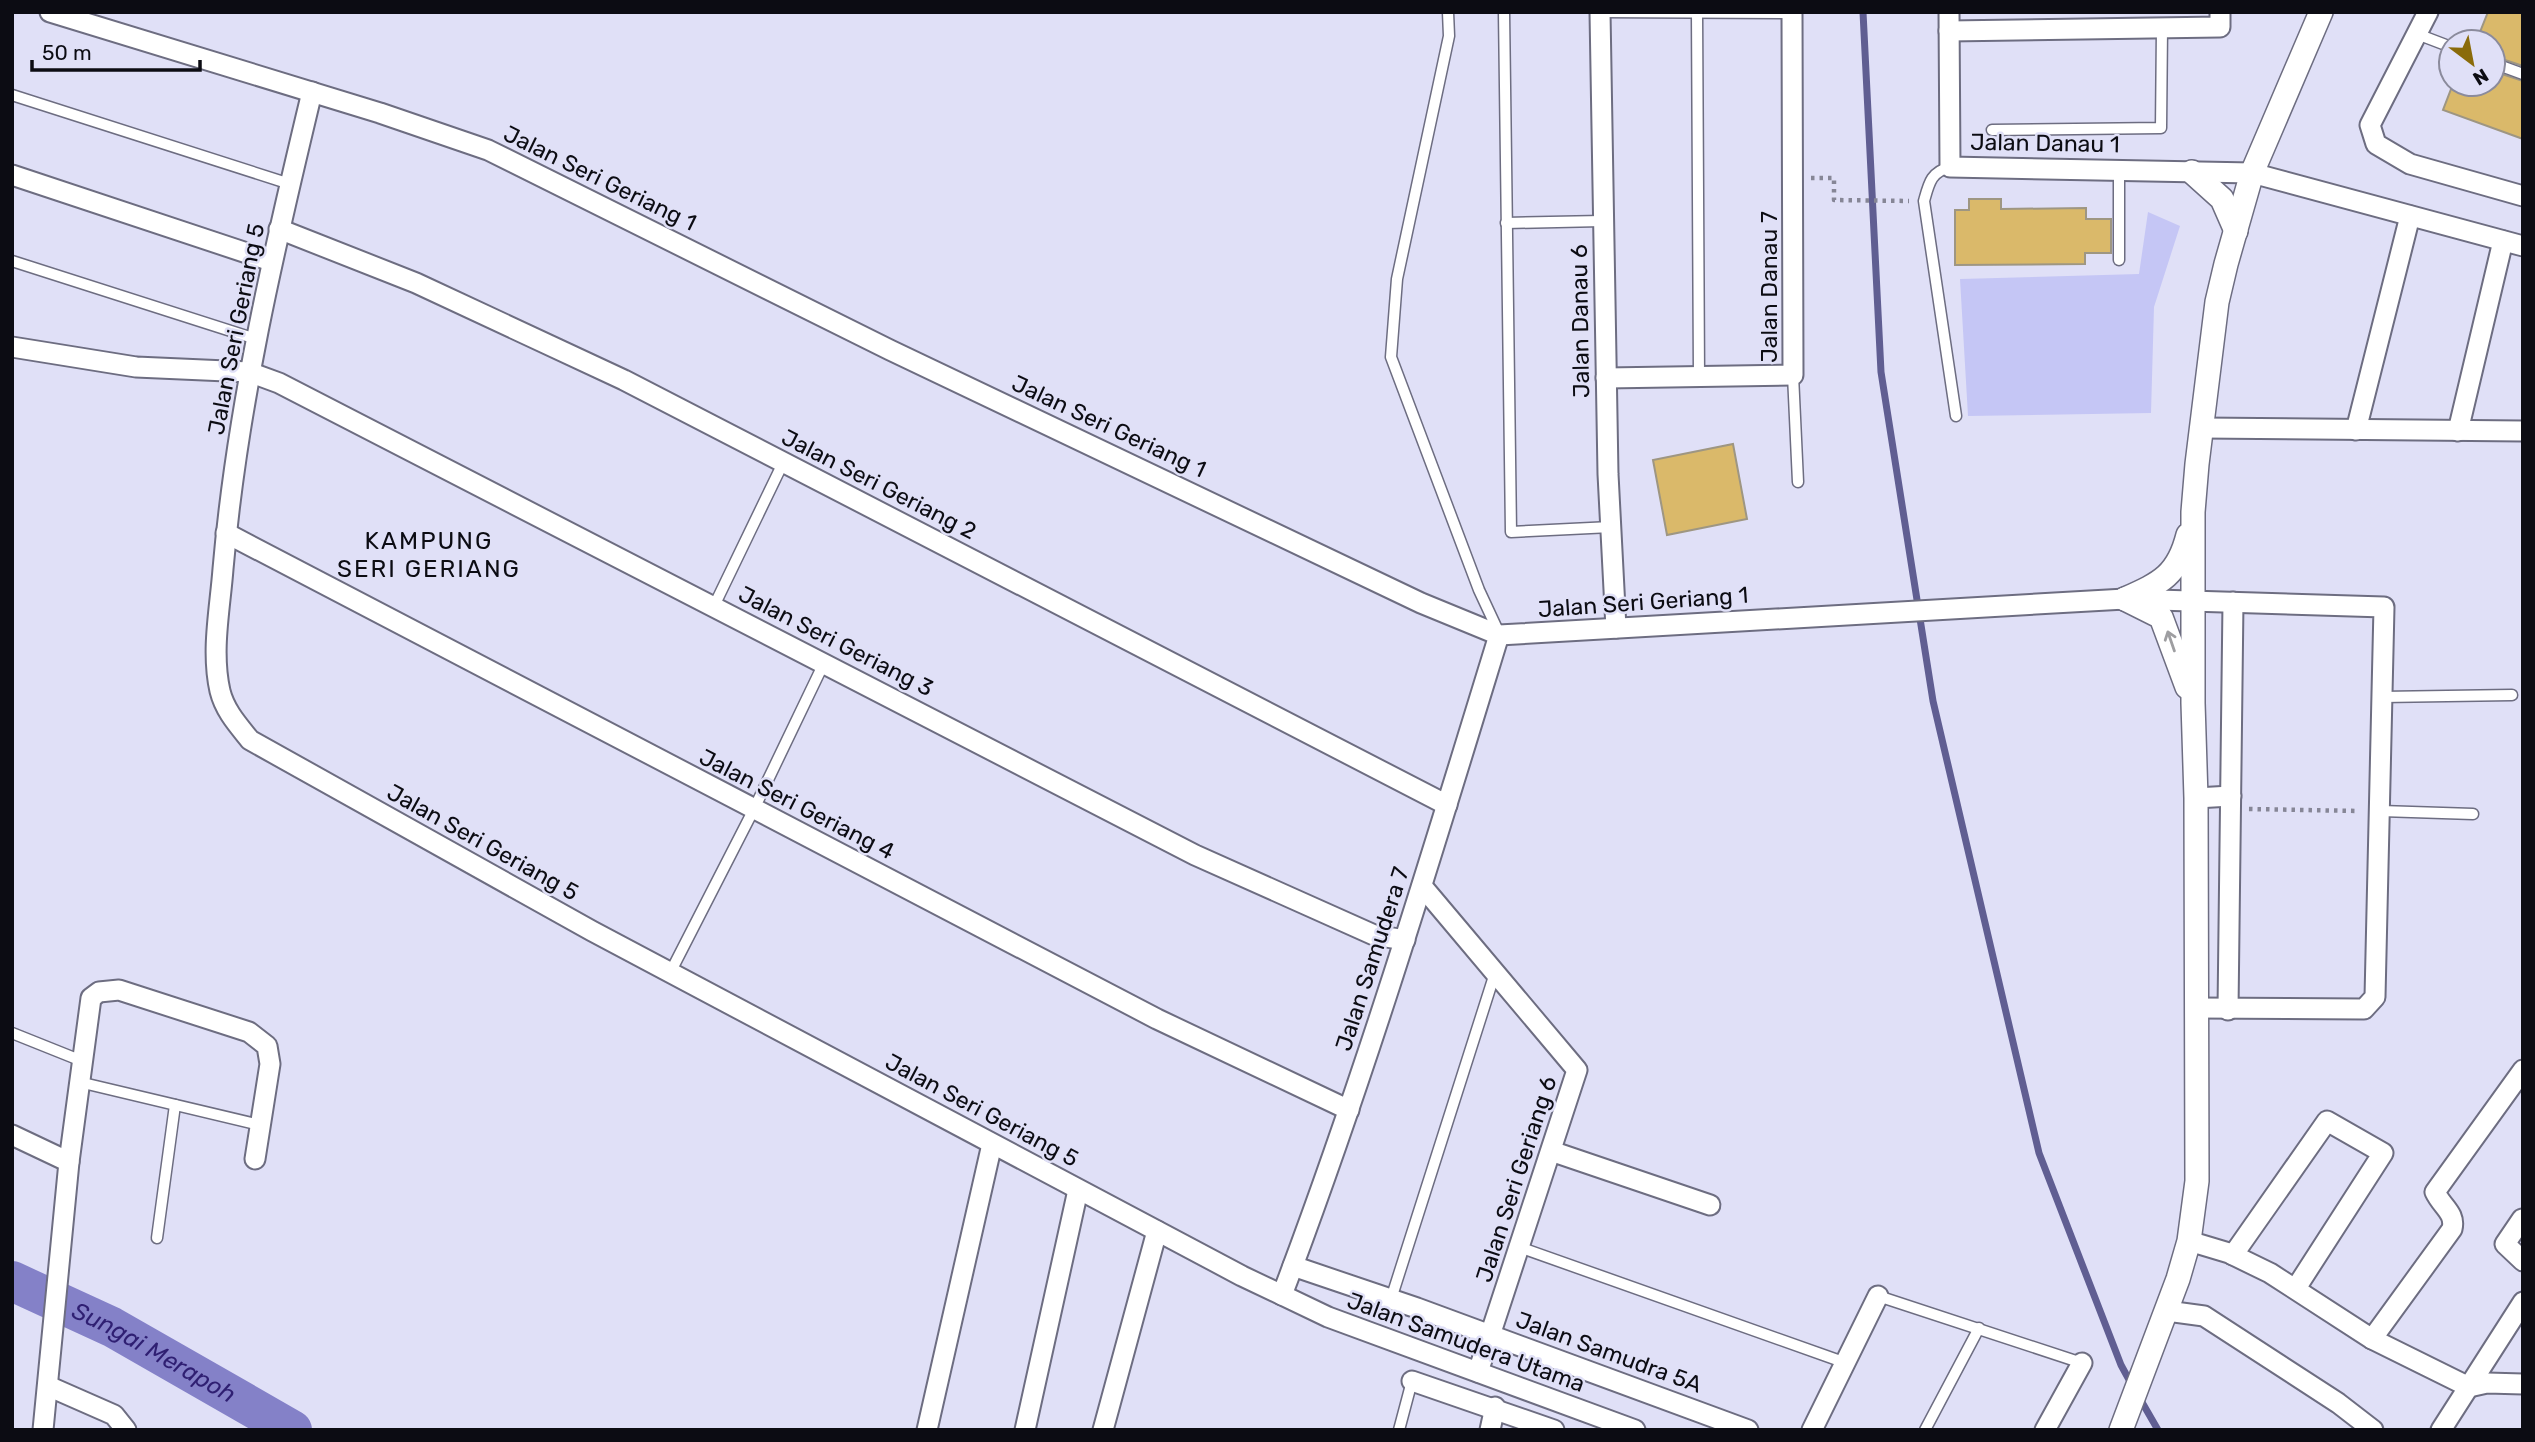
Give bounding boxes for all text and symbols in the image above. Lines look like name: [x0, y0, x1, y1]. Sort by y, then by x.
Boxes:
scale bar: [32, 28, 200, 72]
north arrow: [2437, 28, 2507, 98]
text: 50 m: [42, 40, 92, 65]
text: N: [2469, 64, 2493, 90]
street label: Jalan Seri Geriang 1: [499, 119, 701, 237]
street label: Jalan Danau 1: [1970, 128, 2120, 158]
street label: Jalan Danau 7: [1755, 211, 1783, 363]
street label: Jalan Seri Geriang 5: [202, 221, 270, 437]
street label: Jalan Danau 6: [1565, 244, 1595, 398]
street label: Jalan Seri Geriang 1: [1008, 369, 1210, 483]
street label: Jalan Seri Geriang 2: [777, 423, 981, 545]
district label: KAMPUNG SERI GERIANG: [337, 527, 521, 583]
street label: Jalan Seri Geriang 3: [734, 580, 938, 702]
street label: Jalan Seri Geriang 1: [1537, 581, 1749, 623]
one-way arrow: [2164, 630, 2176, 652]
street label: Jalan Seri Geriang 4: [695, 743, 899, 865]
street label: Jalan Seri Geriang 5: [382, 778, 584, 906]
street label: Jalan Samudera 7: [1329, 863, 1415, 1054]
street label: Jalan Seri Geriang 5: [881, 1047, 1083, 1173]
street label: Jalan Seri Geriang 6: [1469, 1072, 1563, 1286]
street label: Jalan Samudera Utama: [1343, 1286, 1589, 1398]
water label: Sungai Merapoh: [68, 1297, 241, 1409]
street label: Jalan Samudra 5A: [1512, 1305, 1706, 1399]

